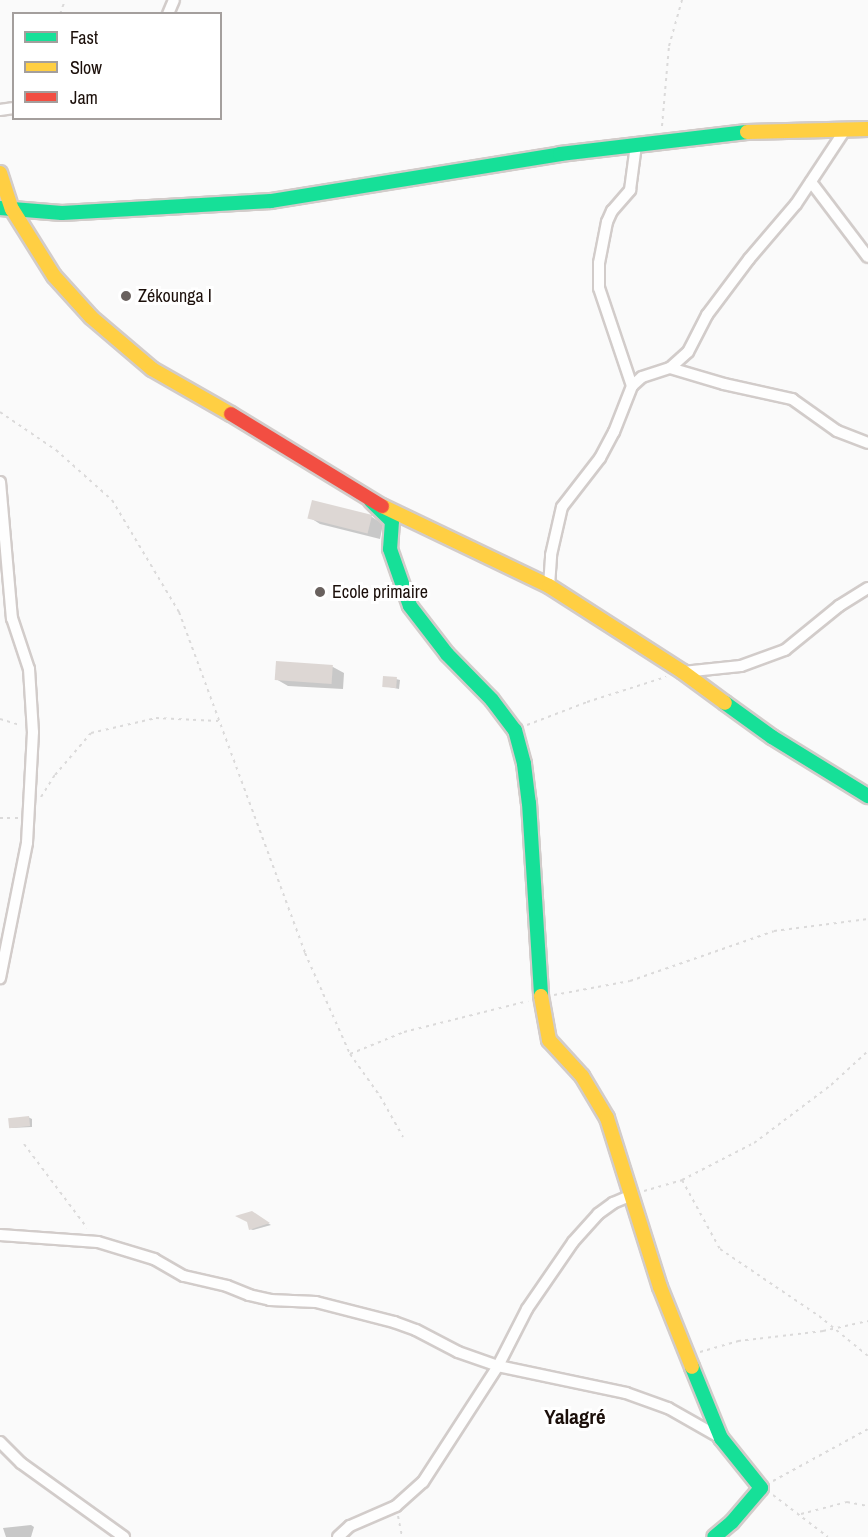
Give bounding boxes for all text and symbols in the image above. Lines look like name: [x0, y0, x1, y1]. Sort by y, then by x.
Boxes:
legend: [12, 12, 222, 120]
text: Fast: [70, 25, 98, 50]
text: Slow: [70, 55, 102, 80]
text: Jam: [70, 85, 98, 110]
place label: Zékounga I: [138, 285, 212, 307]
marker: Zékounga I: [119, 289, 133, 303]
place label: Ecole primaire: [332, 581, 428, 603]
marker: Ecole primaire: [313, 585, 327, 599]
district label: Yalagré: [544, 1404, 606, 1430]

